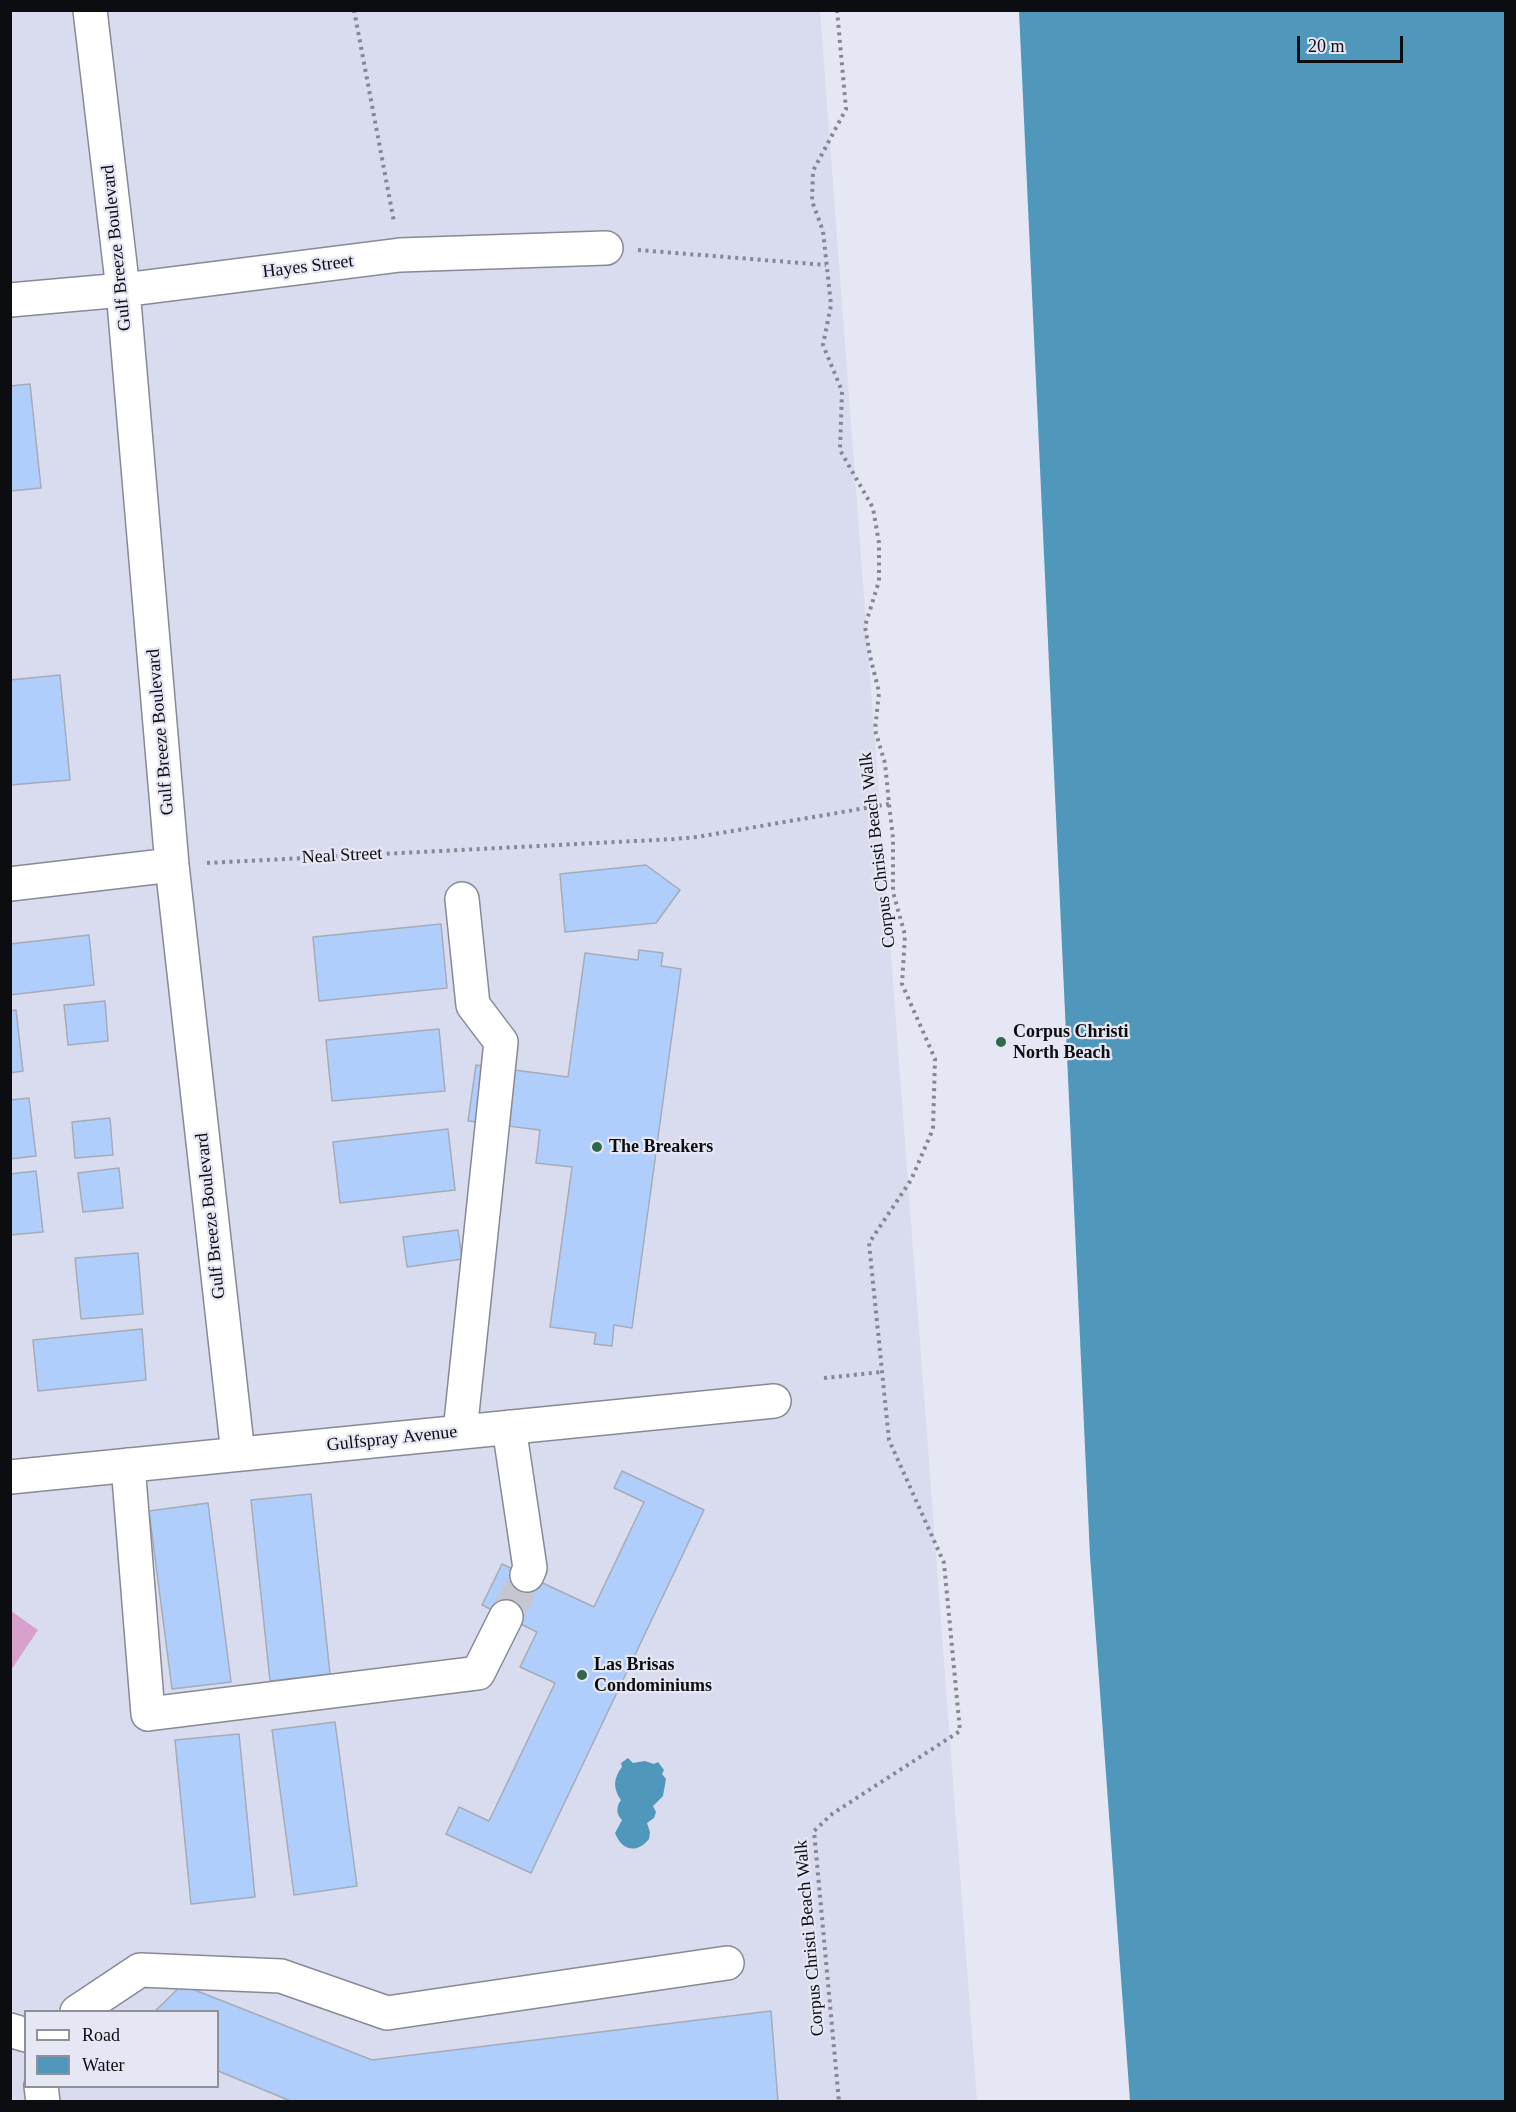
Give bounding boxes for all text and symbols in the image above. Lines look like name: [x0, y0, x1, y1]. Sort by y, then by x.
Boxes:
scale bar: [1300, 24, 1406, 62]
text: 20 m: [1308, 36, 1345, 56]
street label: Gulf Breeze Boulevard: [98, 164, 136, 332]
street label: Hayes Street: [261, 251, 355, 283]
street label: Gulf Breeze Boulevard: [143, 648, 179, 816]
street label: Corpus Christi Beach Walk: [855, 751, 901, 949]
street label: Neal Street: [301, 843, 383, 869]
place label: Corpus Christi North Beach: [1013, 1021, 1129, 1064]
marker: Corpus Christi North Beach: [994, 1035, 1008, 1049]
street label: Gulf Breeze Boulevard: [192, 1132, 230, 1300]
place label: The Breakers: [609, 1136, 713, 1158]
marker: The Breakers: [590, 1140, 604, 1154]
street label: Gulfspray Avenue: [326, 1421, 458, 1457]
place label: Las Brisas Condominiums: [594, 1654, 712, 1696]
marker: Las Brisas Condominiums: [575, 1668, 589, 1682]
street label: Corpus Christi Beach Walk: [791, 1839, 829, 2037]
legend: [24, 2010, 219, 2088]
text: Road: [82, 2025, 120, 2045]
text: Water: [82, 2055, 125, 2075]

